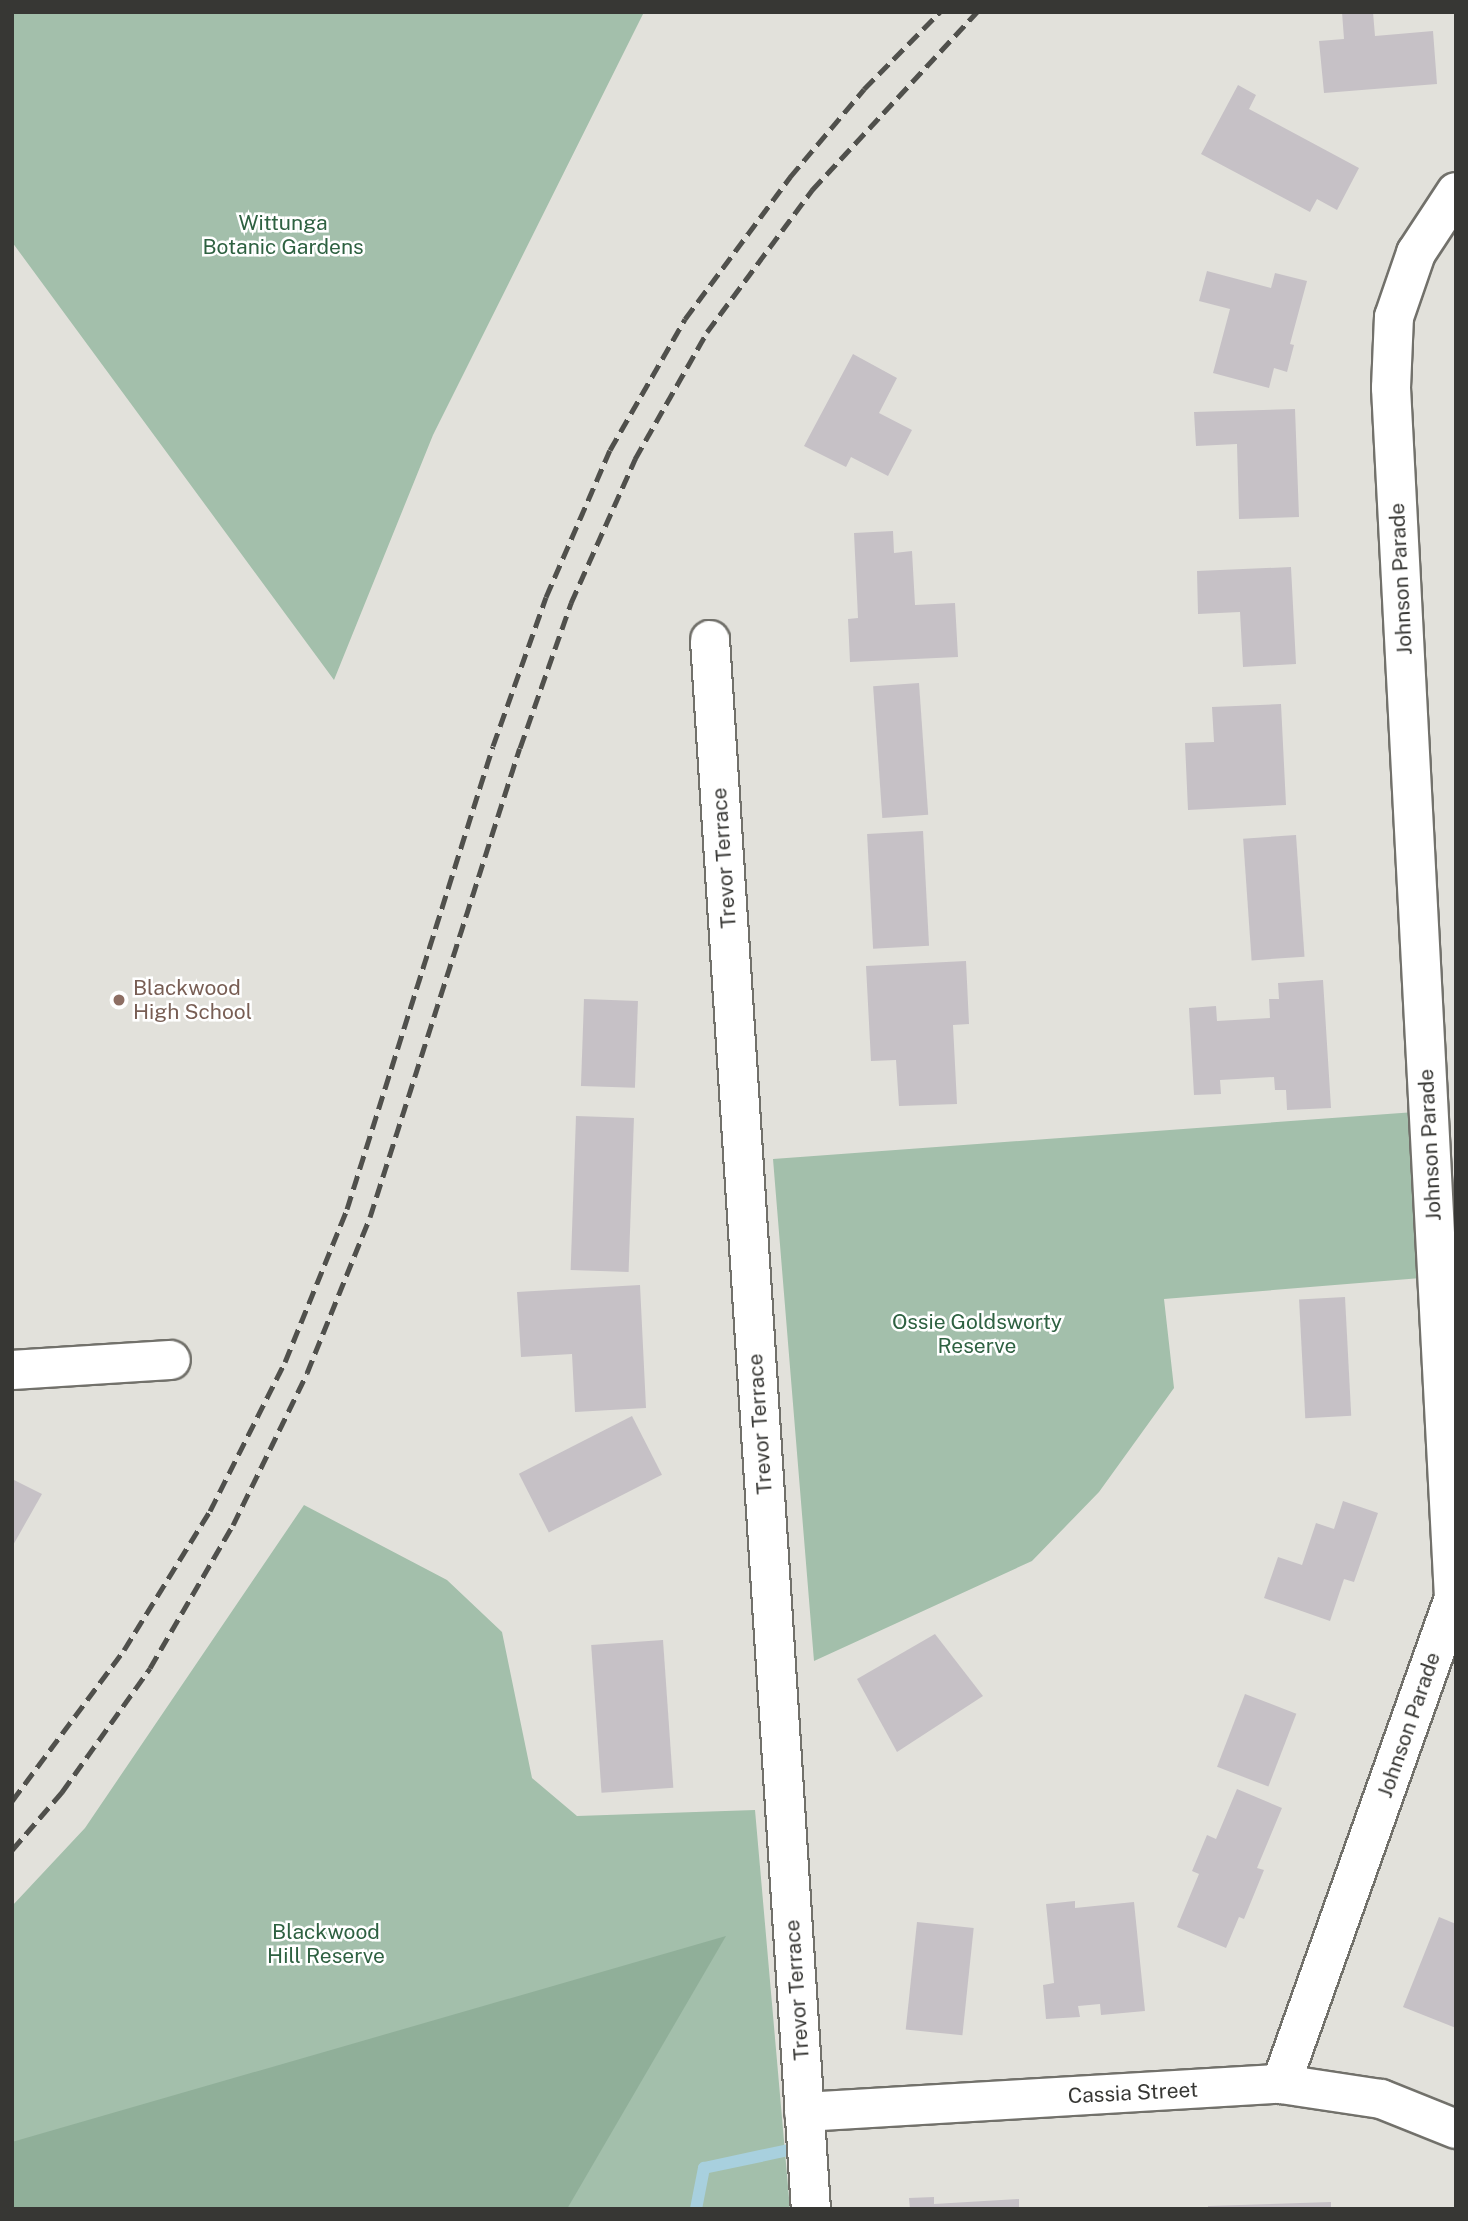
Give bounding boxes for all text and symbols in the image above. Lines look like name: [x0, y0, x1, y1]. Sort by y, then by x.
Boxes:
park label: Wittunga Botanic Gardens: [202, 210, 364, 260]
street label: Johnson Parade: [1384, 502, 1418, 656]
street label: Trevor Terrace: [707, 787, 741, 929]
place label: Blackwood High School: [133, 975, 252, 1025]
marker: Blackwood High School: [111, 992, 127, 1008]
street label: Johnson Parade: [1413, 1068, 1447, 1222]
park label: Ossie Goldsworty Reserve: [892, 1309, 1062, 1359]
street label: Trevor Terrace: [743, 1353, 777, 1495]
street label: Johnson Parade: [1372, 1649, 1446, 1801]
park label: Blackwood Hill Reserve: [267, 1919, 385, 1969]
street label: Trevor Terrace: [780, 1919, 814, 2061]
street label: Cassia Street: [1067, 2077, 1199, 2109]

